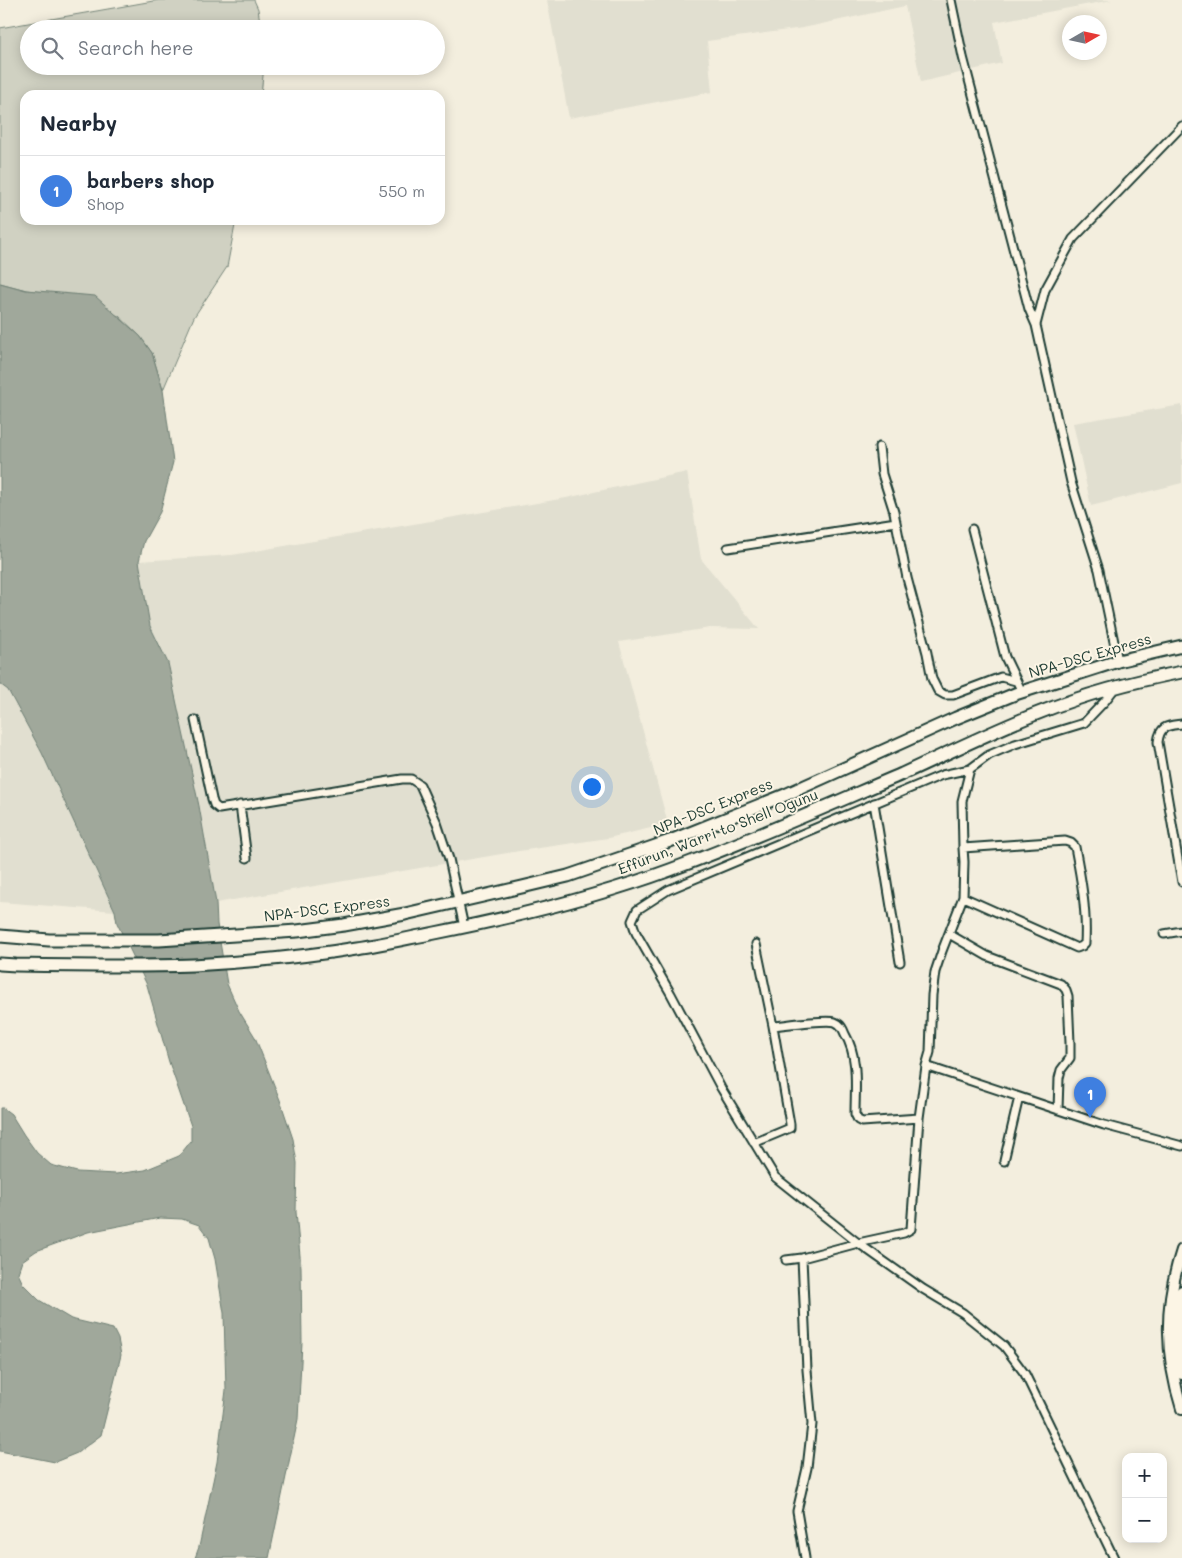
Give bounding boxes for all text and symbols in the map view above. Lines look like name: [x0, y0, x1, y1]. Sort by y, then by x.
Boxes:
north arrow: [1062, 15, 1107, 60]
search box: [20, 20, 445, 75]
icon: search: [38, 34, 66, 62]
text: Search here: [78, 35, 194, 60]
text: Nearby: [40, 109, 117, 136]
text: barbers shop: [87, 168, 215, 193]
text: 1: [52, 180, 60, 201]
text: 550 m: [379, 180, 425, 201]
text: Shop: [87, 193, 124, 214]
street label: NPA-DSC Express: [1026, 628, 1153, 682]
street label: NPA-DSC Express: [650, 773, 775, 839]
your location: [579, 774, 605, 800]
street label: Effurun, Warri to Shell Ogunu: [615, 784, 821, 879]
street label: NPA-DSC Express: [263, 890, 391, 926]
pin: 1: [1074, 1077, 1106, 1118]
map controls: [1122, 1453, 1167, 1543]
button: +: [1122, 1453, 1167, 1498]
button: −: [1122, 1498, 1167, 1543]

